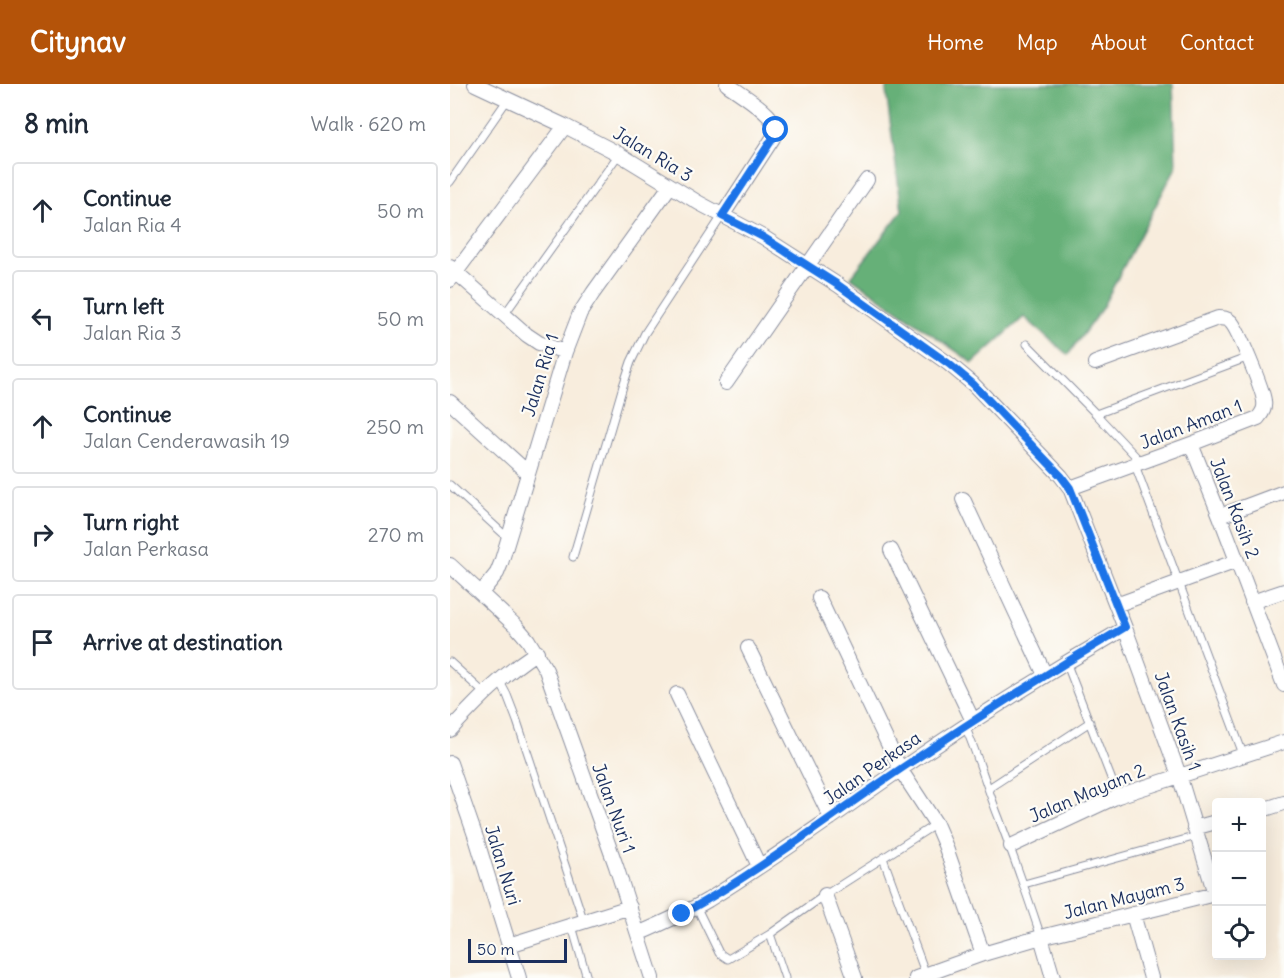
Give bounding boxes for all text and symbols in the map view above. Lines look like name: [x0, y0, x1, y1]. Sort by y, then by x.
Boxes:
text: Citynav: [30, 24, 126, 60]
text: Home: [927, 29, 984, 56]
text: Map: [1017, 29, 1058, 56]
text: About: [1091, 29, 1147, 56]
text: Contact: [1180, 29, 1254, 56]
text: 8 min: [24, 107, 89, 140]
text: Walk · 620 m: [310, 111, 426, 136]
route start: [762, 116, 788, 142]
street label: Jalan Ria 3: [609, 121, 697, 187]
text: Continue: [83, 184, 172, 212]
icon: ahead: [26, 194, 59, 227]
text: 50 m: [377, 198, 424, 223]
text: Jalan Ria 4: [83, 212, 182, 237]
text: Turn left: [83, 292, 164, 320]
icon: left: [26, 302, 59, 335]
text: 50 m: [377, 306, 424, 331]
text: Jalan Ria 3: [83, 320, 182, 345]
street label: Jalan Ria 1: [516, 331, 564, 419]
street label: Jalan Aman 1: [1137, 394, 1245, 454]
text: Continue: [83, 400, 172, 428]
icon: ahead: [26, 410, 59, 443]
text: 250 m: [366, 414, 424, 439]
text: Jalan Cenderawasih 19: [83, 428, 290, 453]
street label: Jalan Kasih 2: [1205, 454, 1265, 562]
text: Turn right: [83, 508, 179, 536]
icon: right: [26, 518, 59, 551]
text: 270 m: [368, 522, 424, 547]
text: Jalan Perkasa: [83, 536, 209, 561]
icon: arrive: [26, 626, 59, 659]
text: Arrive at destination: [83, 628, 283, 656]
street label: Jalan Kasih 1: [1149, 668, 1207, 774]
street label: Jalan Perkasa: [819, 726, 925, 810]
street label: Jalan Mayam 2: [1026, 758, 1148, 828]
street label: Jalan Nuri 1: [587, 760, 641, 856]
map controls: [1212, 798, 1266, 960]
button: +: [1212, 798, 1266, 852]
street label: Jalan Nuri: [480, 822, 526, 908]
button: −: [1212, 852, 1266, 906]
street label: Jalan Mayam 3: [1061, 872, 1187, 924]
route end: [668, 900, 694, 926]
button: locate: [1212, 906, 1266, 960]
scale bar: [468, 936, 567, 964]
text: 50 m: [477, 939, 515, 959]

